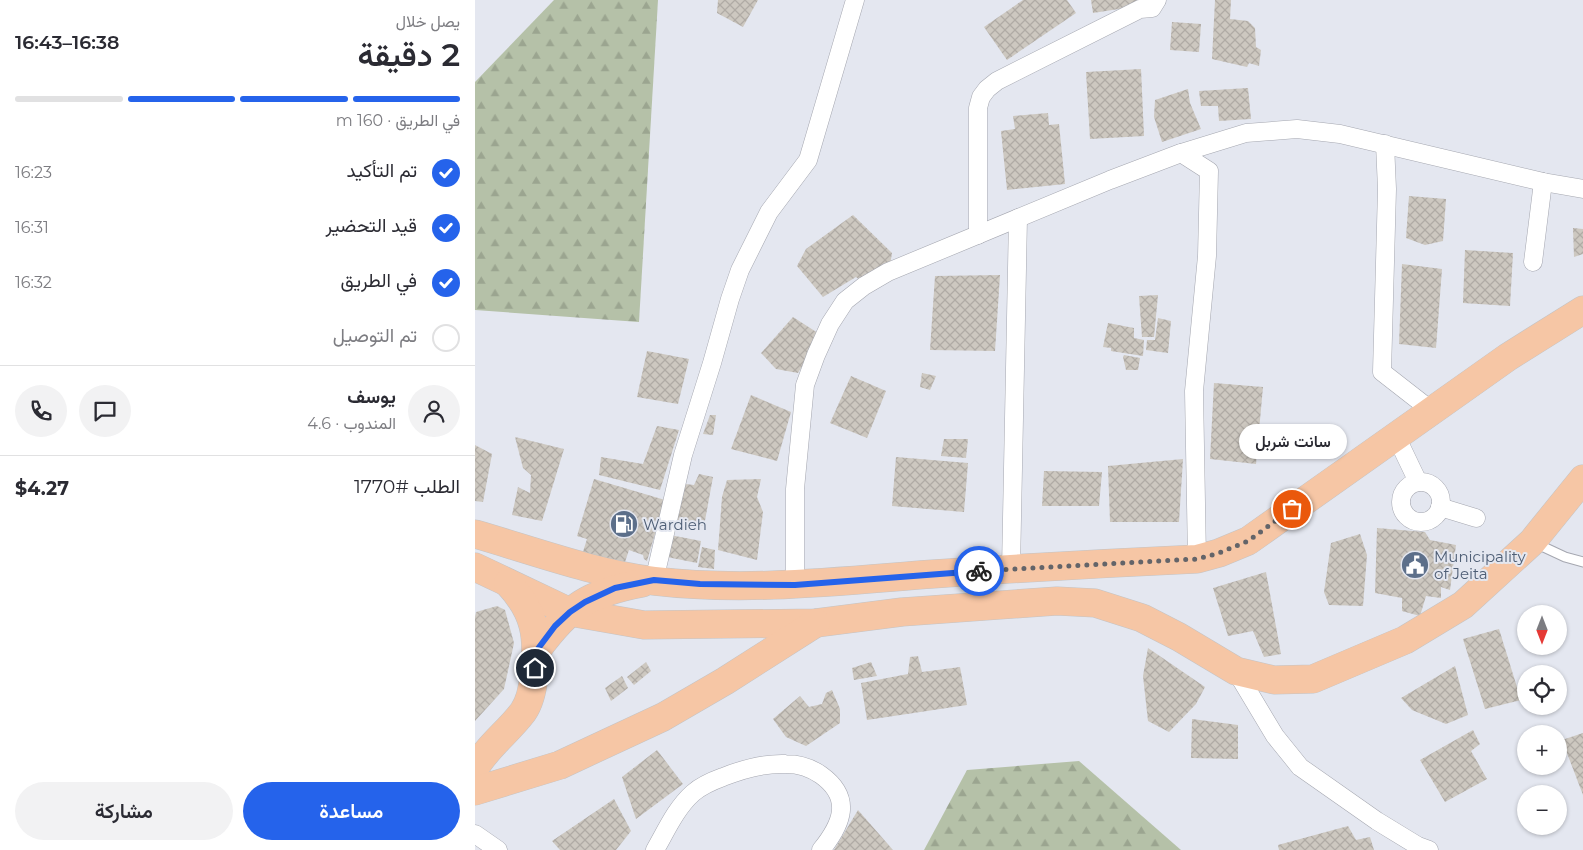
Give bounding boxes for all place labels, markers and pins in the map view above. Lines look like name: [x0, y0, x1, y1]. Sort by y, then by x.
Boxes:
callout: سانت شربل: [1238, 424, 1346, 459]
pin: [1271, 488, 1313, 530]
fuel station icon: Wardieh: [609, 509, 639, 539]
place label: Wardieh: [643, 515, 707, 534]
place label: Municipality of Jeita: [1434, 547, 1526, 583]
public building icon: Municipality of Jeita: [1400, 550, 1430, 580]
pin: [514, 647, 556, 689]

